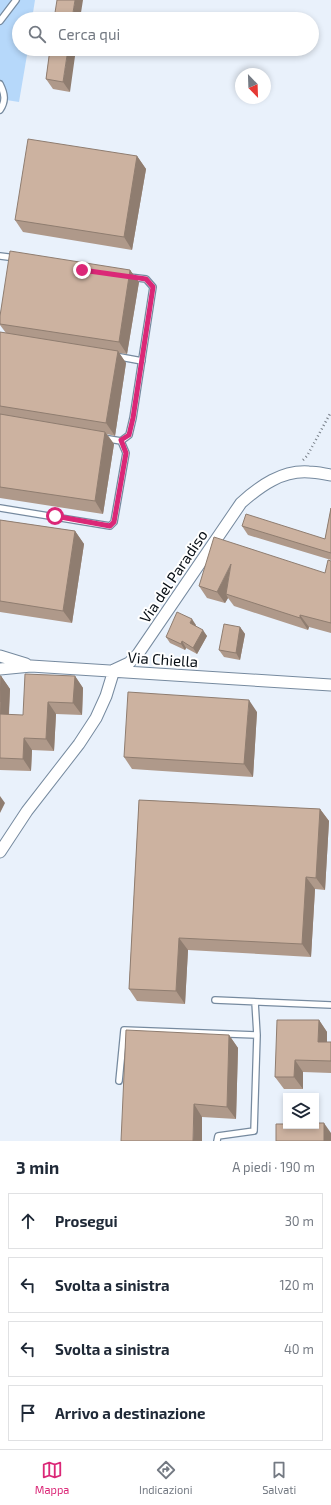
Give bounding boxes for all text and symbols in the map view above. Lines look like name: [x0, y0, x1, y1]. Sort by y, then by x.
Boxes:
search box: [12, 12, 319, 56]
icon: search: [26, 23, 48, 45]
text: Cerca qui: [58, 25, 120, 43]
north arrow: [235, 68, 271, 104]
route end: [73, 261, 91, 279]
route start: [46, 507, 64, 525]
street label: Via del Paradiso: [135, 526, 211, 626]
street label: Via Chiella: [127, 648, 199, 670]
map controls: [283, 1093, 319, 1129]
button: layers: [283, 1093, 319, 1129]
text: 3 min: [16, 1157, 59, 1177]
text: A piedi · 190 m: [232, 1159, 315, 1175]
icon: ahead: [17, 1210, 39, 1232]
text: Prosegui: [55, 1212, 118, 1230]
text: 30 m: [285, 1213, 314, 1229]
icon: left: [17, 1274, 39, 1296]
text: Svolta a sinistra: [55, 1276, 170, 1294]
text: 120 m: [279, 1277, 314, 1293]
icon: left: [17, 1338, 39, 1360]
text: Svolta a sinistra: [55, 1340, 170, 1358]
text: 40 m: [284, 1341, 314, 1357]
icon: arrive: [17, 1402, 39, 1424]
text: Arrivo a destinazione: [55, 1404, 206, 1422]
tab: Mappa: [35, 1459, 69, 1496]
tab: Indicazioni: [139, 1459, 192, 1496]
tab: Salvati: [262, 1459, 296, 1496]

